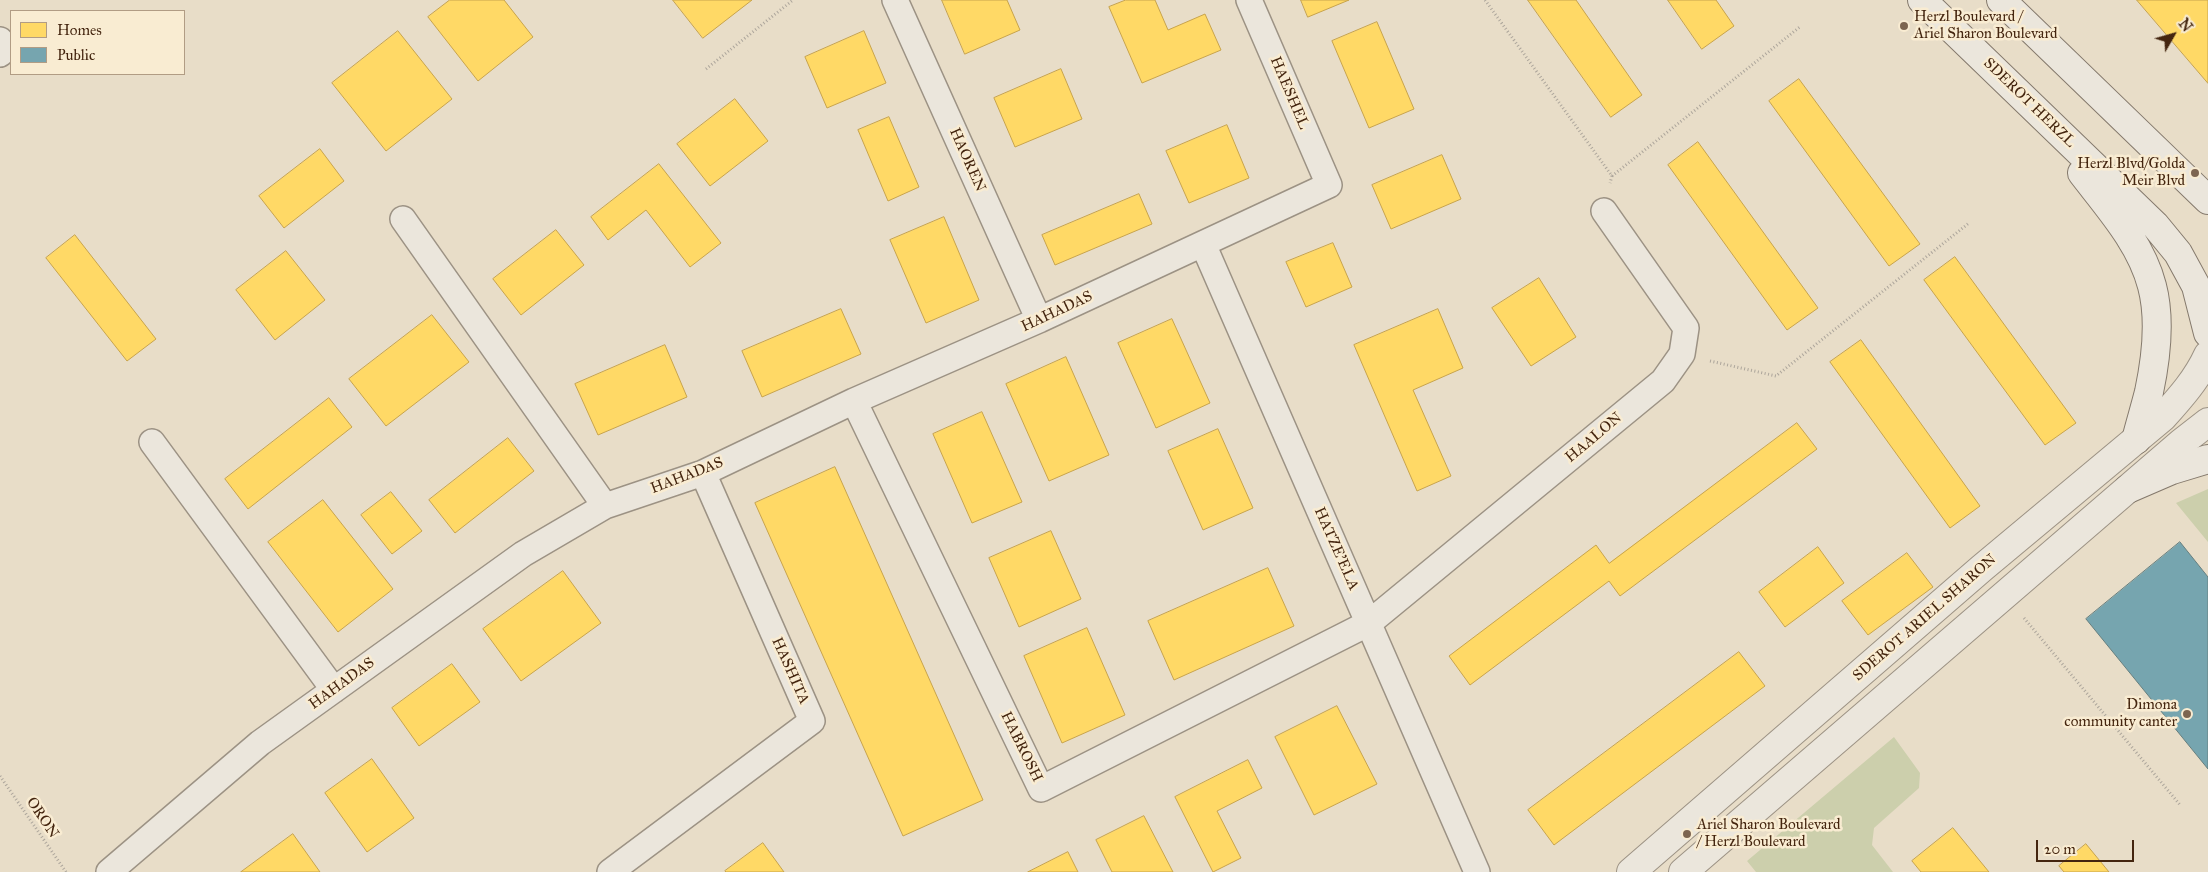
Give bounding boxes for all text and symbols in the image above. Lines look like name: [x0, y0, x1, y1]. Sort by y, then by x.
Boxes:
place label: Herzl Boulevard / Ariel Sharon Boulevard: [1914, 8, 2058, 43]
legend: [10, 10, 185, 75]
north arrow: [2148, 10, 2198, 60]
text: N: [2175, 16, 2196, 35]
marker: Herzl Boulevard / Ariel Sharon Boulevard: [1898, 20, 1910, 32]
text: Homes: [57, 21, 102, 39]
text: Public: [57, 46, 95, 64]
street label: HAESHEL: [1266, 54, 1312, 132]
street label: SDEROT HERZL: [1979, 55, 2079, 151]
street label: HAOREN: [945, 125, 989, 195]
place label: Herzl Blvd/Golda Meir Blvd: [2077, 155, 2185, 190]
marker: Herzl Blvd/Golda Meir Blvd: [2189, 167, 2201, 179]
street label: HAHADAS: [1019, 288, 1095, 336]
street label: HAALON: [1562, 409, 1626, 467]
street label: HAHADAS: [648, 454, 726, 498]
street label: HATZE'ELA: [1310, 505, 1362, 593]
street label: SDEROT ARIEL SHARON: [1850, 551, 2000, 685]
street label: HASHITA: [767, 635, 813, 707]
street label: HAHADAS: [306, 654, 378, 714]
place label: Dimona community canter: [2064, 696, 2177, 731]
marker: Dimona community canter: [2181, 708, 2193, 720]
street label: HABROSH: [996, 709, 1046, 785]
street label: ORON: [22, 794, 62, 842]
place label: Ariel Sharon Boulevard / Herzl Boulevard: [1697, 816, 1841, 851]
marker: Ariel Sharon Boulevard / Herzl Boulevard: [1681, 828, 1693, 840]
scale bar: [2038, 830, 2136, 862]
text: 20 m: [2044, 840, 2076, 858]

